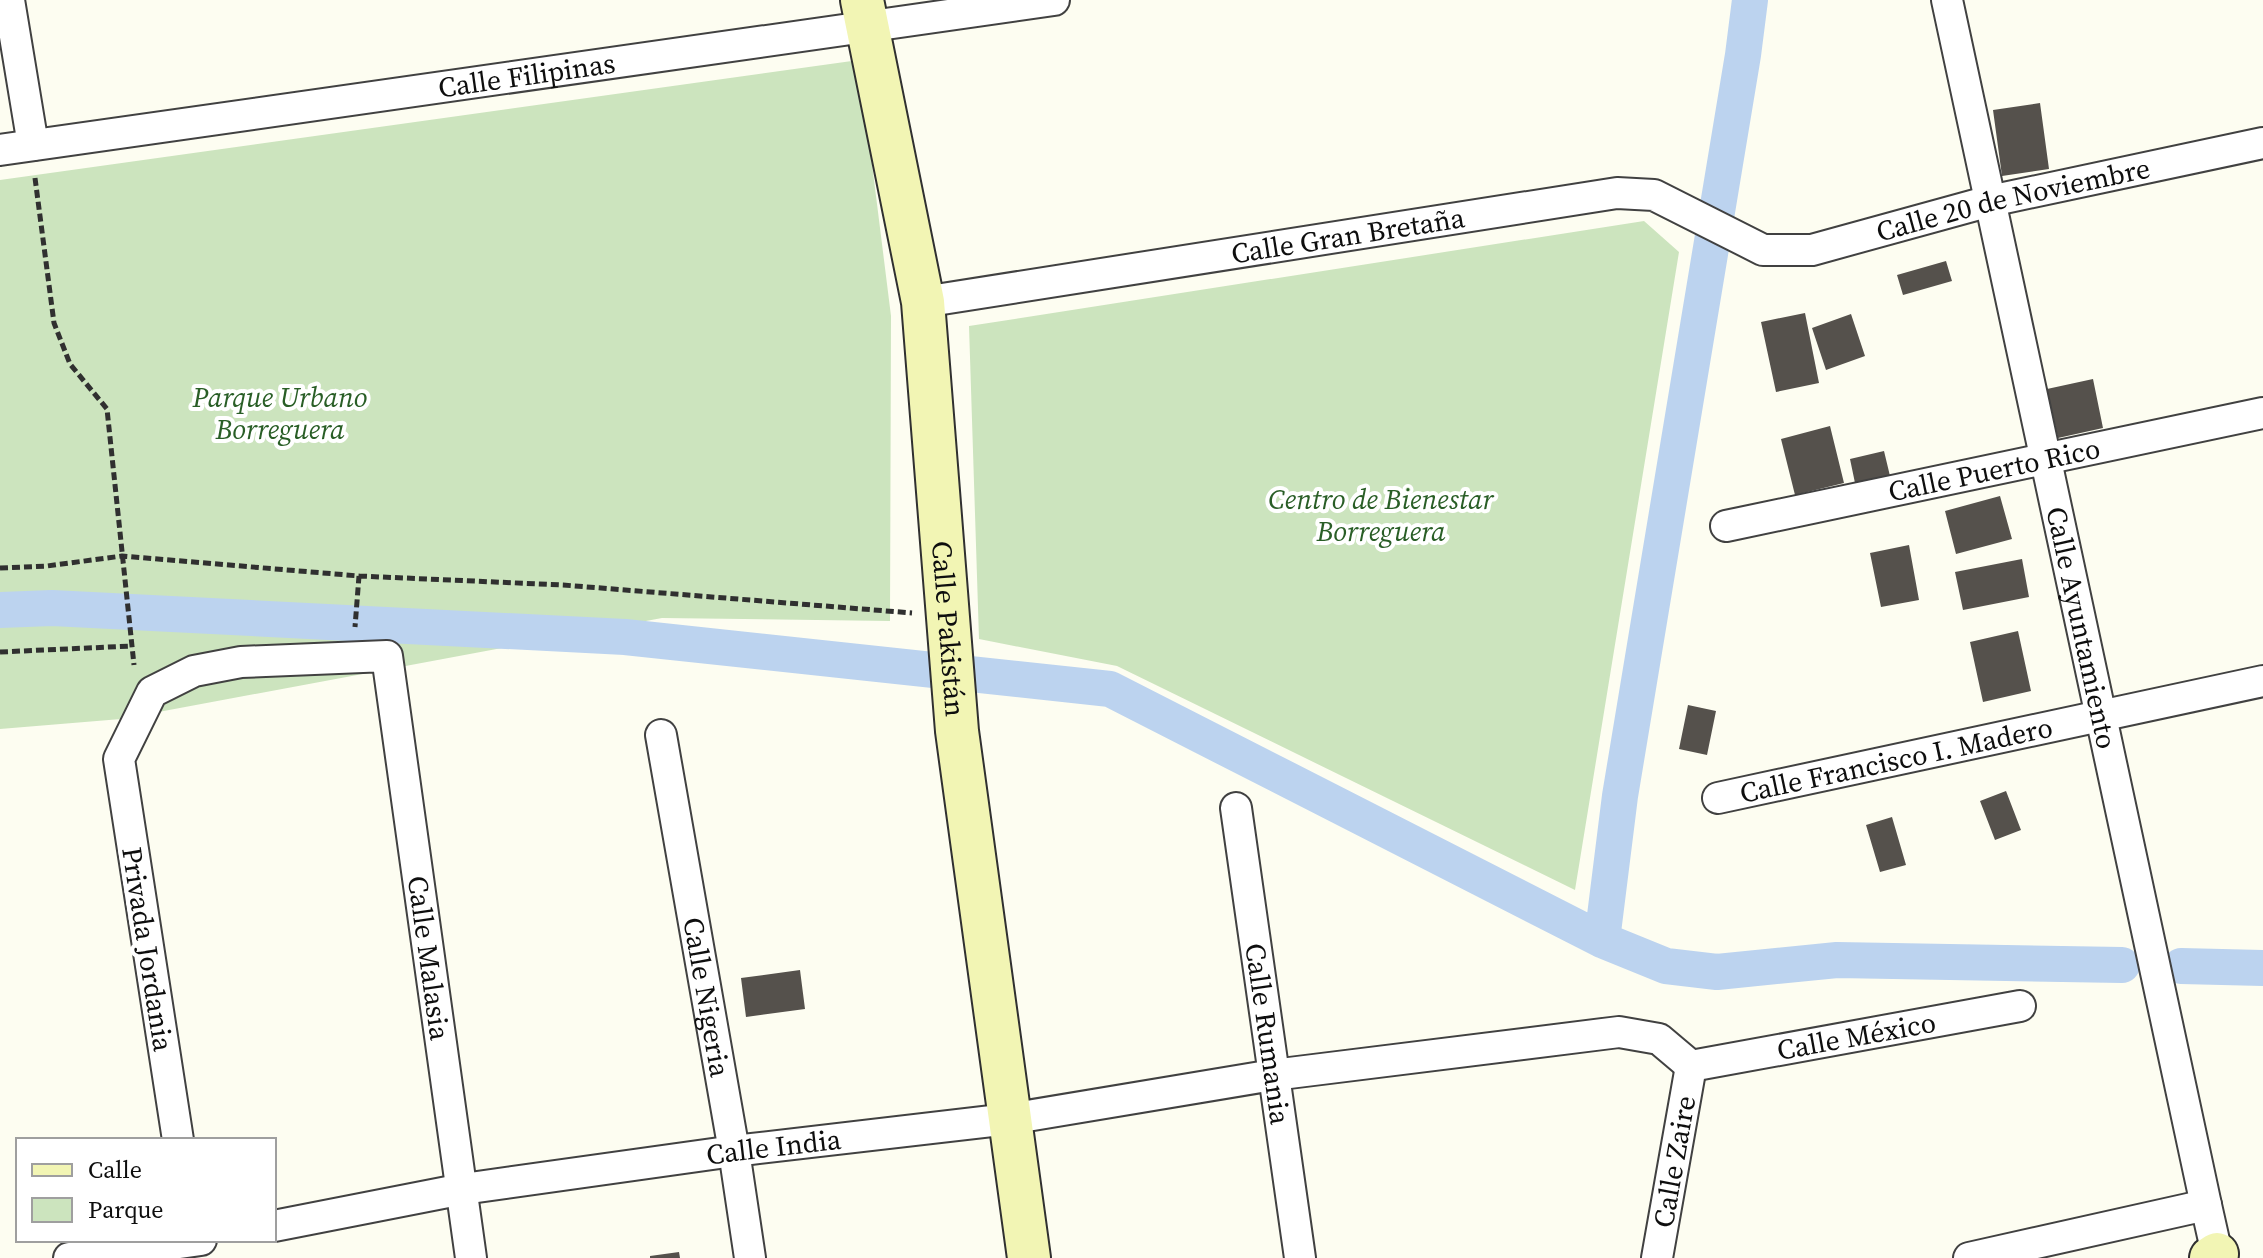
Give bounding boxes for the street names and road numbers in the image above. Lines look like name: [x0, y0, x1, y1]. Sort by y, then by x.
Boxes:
street label: Calle Filipinas: [436, 44, 618, 106]
street label: Calle 20 de Noviembre: [1872, 149, 2153, 250]
street label: Calle Gran Bretaña: [1228, 198, 1468, 272]
street label: Calle Puerto Rico: [1885, 429, 2103, 510]
street label: Calle Ayuntamiento: [2037, 503, 2126, 752]
street label: Calle Pakistán: [923, 540, 975, 718]
street label: Calle Francisco I. Madero: [1736, 708, 2056, 812]
street label: Privada Jordania: [113, 844, 183, 1055]
street label: Calle Malasia: [399, 873, 459, 1043]
street label: Calle Nigeria: [674, 914, 740, 1081]
street label: Calle Rumania: [1236, 941, 1300, 1128]
street label: Calle México: [1774, 1003, 1939, 1069]
street label: Calle Zaire: [1644, 1093, 1704, 1230]
street label: Calle India: [704, 1120, 844, 1174]

